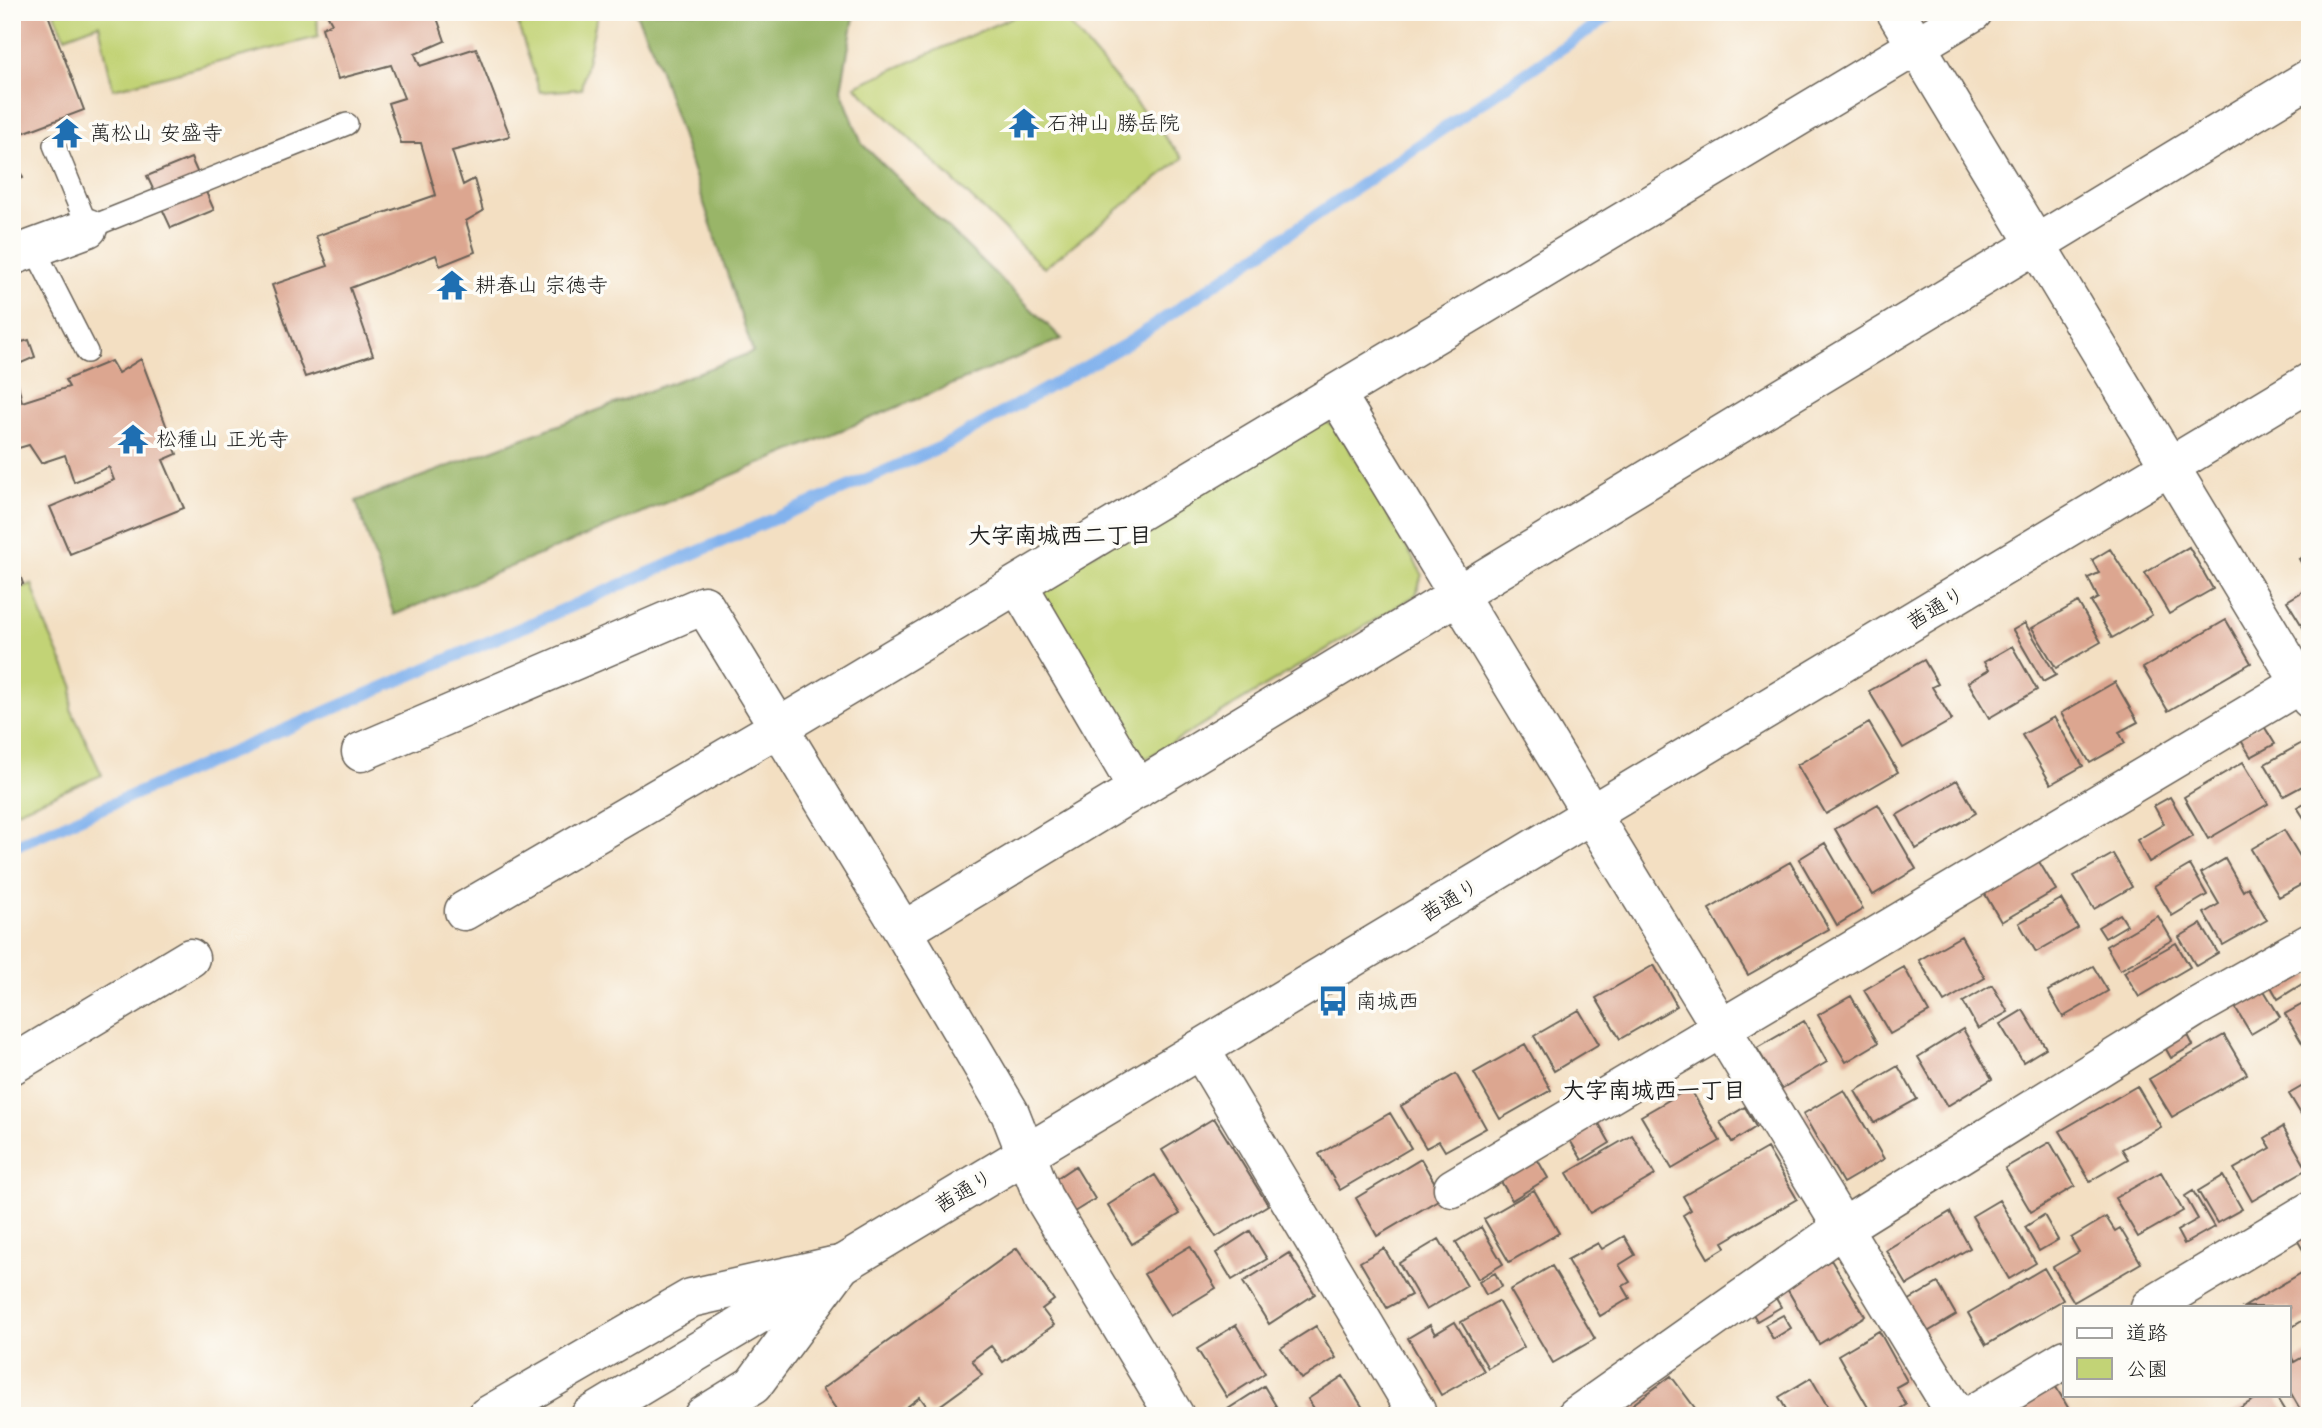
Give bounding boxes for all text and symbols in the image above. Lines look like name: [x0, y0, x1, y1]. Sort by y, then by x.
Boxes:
temple icon: 石神山 勝岳院: [1007, 106, 1041, 140]
place label: 石神山 勝岳院: [1047, 108, 1180, 135]
temple icon: 萬松山 安盛寺: [50, 116, 84, 150]
place label: 萬松山 安盛寺: [90, 118, 223, 145]
temple icon: 耕春山 宗徳寺: [435, 268, 469, 302]
place label: 耕春山 宗徳寺: [475, 270, 608, 297]
temple icon: 松種山 正光寺: [116, 422, 150, 456]
place label: 松種山 正光寺: [156, 424, 289, 451]
district label: 大字南城西二丁目: [968, 519, 1152, 549]
street label: 茜通り: [1901, 579, 1969, 635]
street label: 茜通り: [1415, 871, 1483, 927]
bus stop icon: 南城西: [1316, 984, 1350, 1018]
place label: 南城西: [1356, 986, 1419, 1013]
district label: 大字南城西一丁目: [1562, 1074, 1746, 1104]
street label: 茜通り: [929, 1162, 997, 1218]
legend: [2063, 1306, 2290, 1396]
text: 道路: [2126, 1318, 2168, 1345]
text: 公園: [2126, 1354, 2168, 1381]

